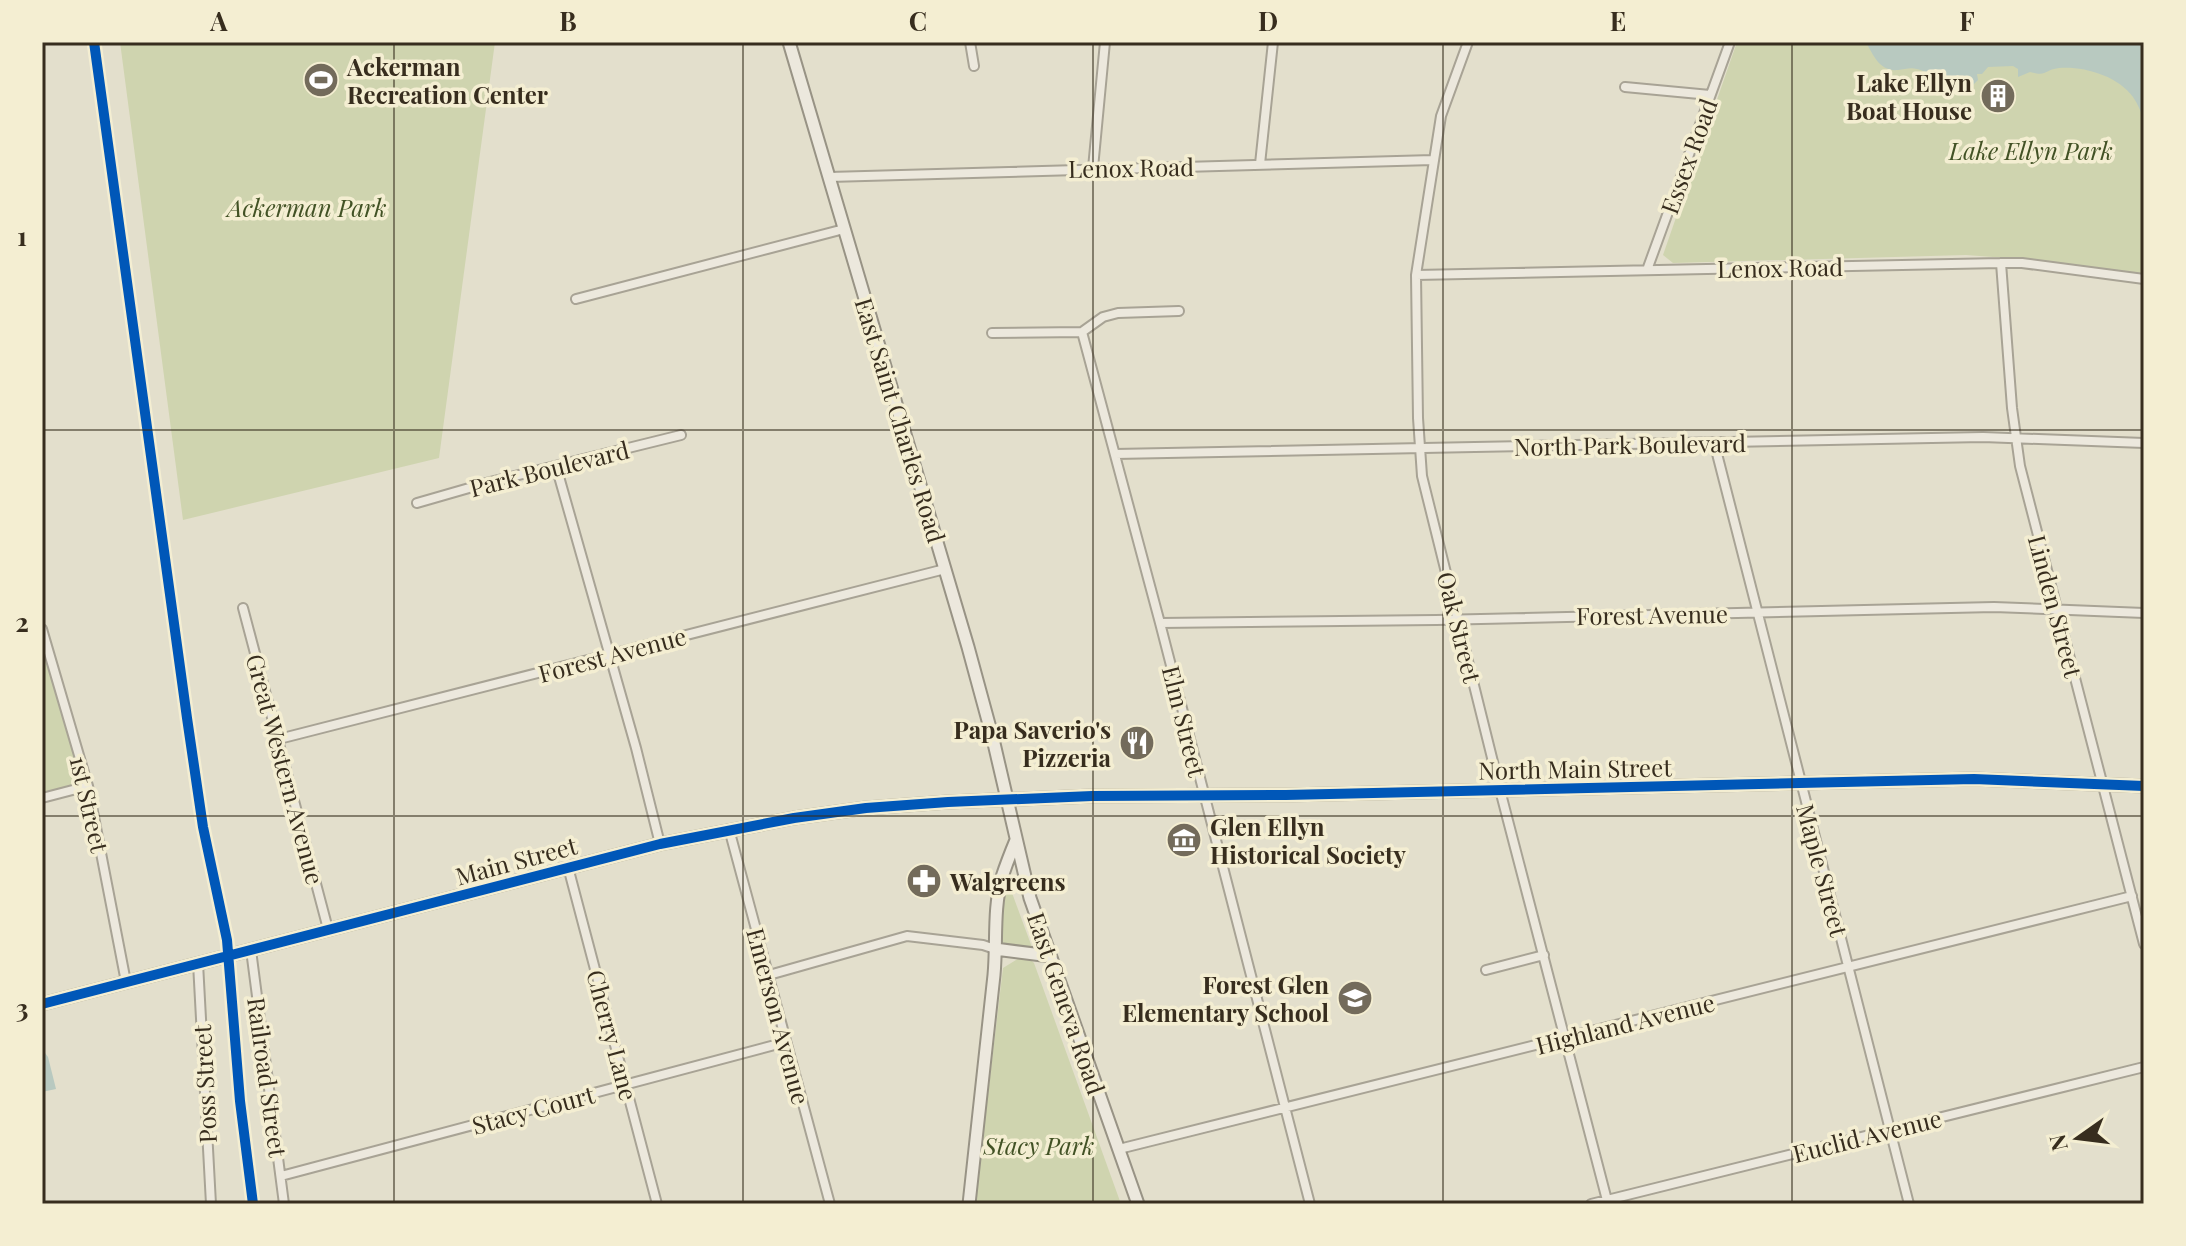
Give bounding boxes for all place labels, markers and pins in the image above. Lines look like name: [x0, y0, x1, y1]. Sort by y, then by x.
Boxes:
place label: Ackerman Recreation Center: [346, 50, 549, 110]
sports icon: Ackerman Recreation Center: [302, 61, 340, 99]
place label: Lake Ellyn Boat House: [1846, 66, 1972, 126]
building icon: Lake Ellyn Boat House: [1979, 77, 2017, 115]
place label: Papa Saverio's Pizzeria: [954, 713, 1112, 773]
restaurant icon: Papa Saverio's Pizzeria: [1118, 724, 1156, 762]
place label: Glen Ellyn Historical Society: [1210, 810, 1407, 870]
museum icon: Glen Ellyn Historical Society: [1165, 821, 1203, 859]
pharmacy icon: Walgreens: [905, 862, 943, 900]
place label: Walgreens: [949, 865, 1066, 897]
place label: Forest Glen Elementary School: [1122, 968, 1330, 1028]
school or university icon: Forest Glen Elementary School: [1336, 979, 1374, 1017]

